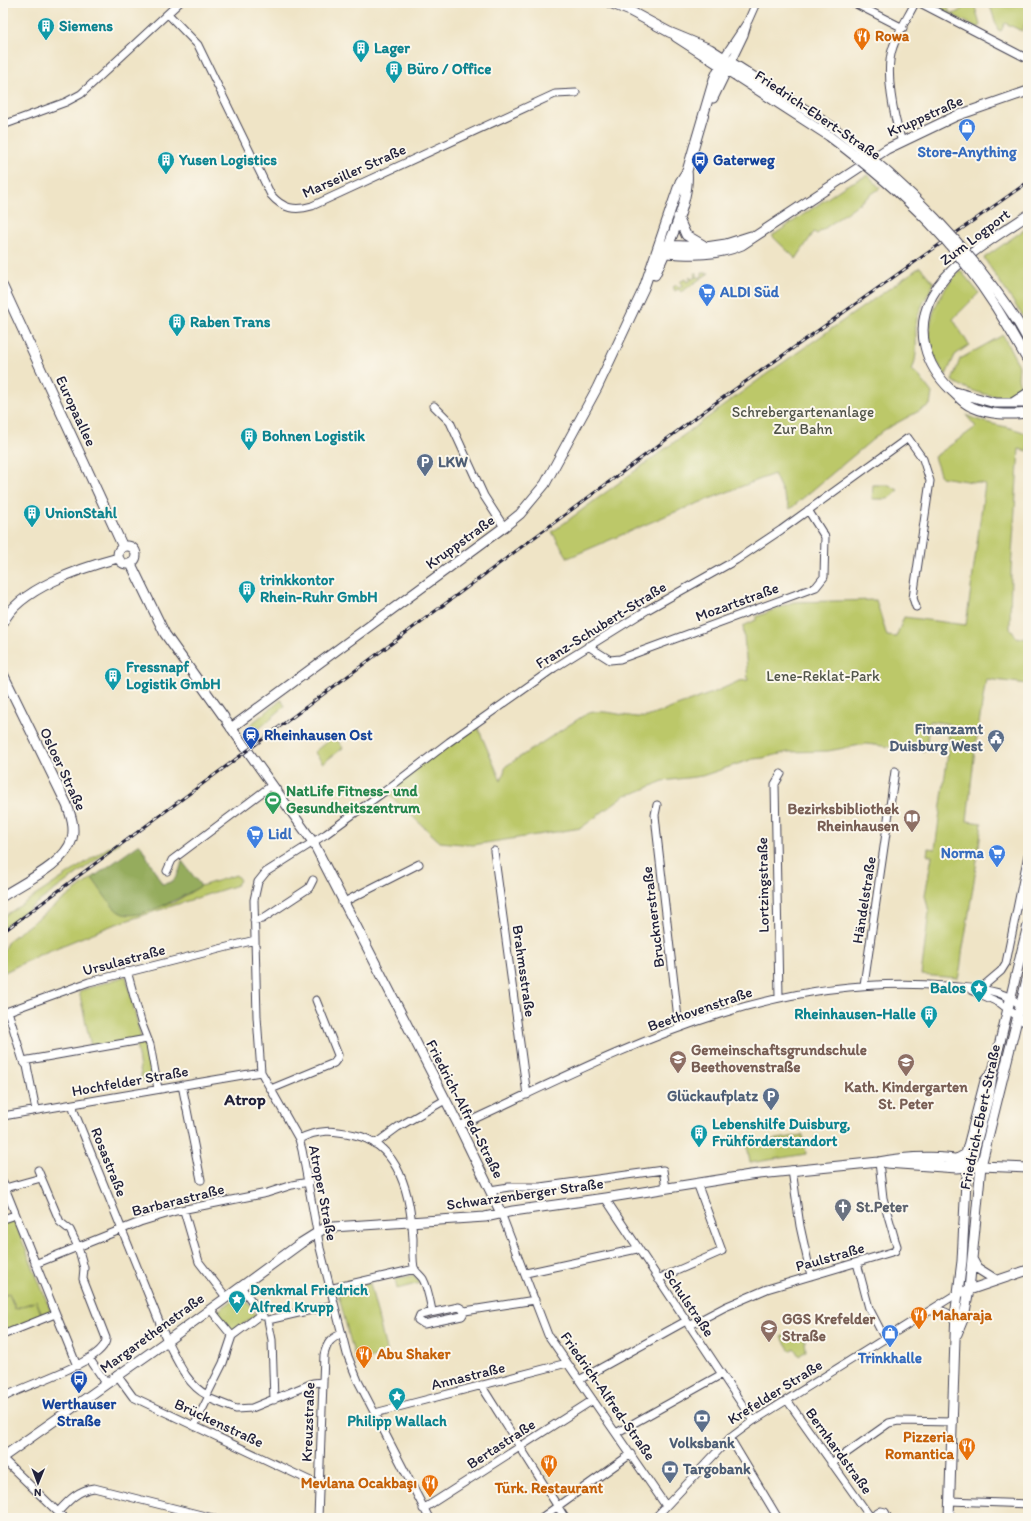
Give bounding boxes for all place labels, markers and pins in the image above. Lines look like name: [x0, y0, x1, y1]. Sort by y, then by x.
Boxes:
building icon: Siemens: [36, 16, 56, 41]
place label: Siemens: [59, 17, 113, 35]
restaurant icon: Rowa: [852, 26, 872, 51]
place label: Rowa: [875, 27, 910, 45]
building icon: Lager: [351, 38, 371, 63]
place label: Lager: [374, 39, 410, 58]
building icon: Büro / Office: [384, 59, 404, 84]
place label: Büro / Office: [407, 60, 492, 78]
shop icon: Store-Anything: [957, 117, 977, 142]
place label: Store-Anything: [917, 143, 1017, 162]
building icon: Yusen Logistics: [156, 150, 176, 175]
bus stop icon: Gaterweg: [690, 150, 710, 175]
place label: Yusen Logistics: [178, 151, 277, 170]
place label: Gaterweg: [713, 151, 775, 170]
supermarket icon: ALDI Süd: [697, 282, 717, 307]
place label: ALDI Süd: [719, 283, 780, 301]
building icon: Raben Trans: [167, 312, 187, 337]
place label: Raben Trans: [190, 313, 271, 331]
building icon: Bohnen Logistik: [239, 426, 259, 451]
place label: Bohnen Logistik: [262, 427, 365, 446]
parking icon: LKW: [415, 452, 435, 477]
place label: LKW: [438, 453, 468, 471]
building icon: UnionStahl: [22, 503, 42, 528]
place label: UnionStahl: [45, 504, 118, 522]
place label: trinkkontor Rhein-Ruhr GmbH: [260, 571, 378, 606]
building icon: trinkkontor Rhein-Ruhr GmbH: [237, 579, 257, 604]
place label: Fressnapf Logistik GmbH: [126, 658, 221, 694]
building icon: Fressnapf Logistik GmbH: [103, 666, 123, 691]
place label: Finanzamt Duisburg West: [889, 720, 983, 756]
station icon: Rheinhausen Ost: [241, 725, 261, 750]
place label: Rheinhausen Ost: [264, 726, 373, 744]
public building icon: Finanzamt Duisburg West: [986, 728, 1006, 753]
place label: NatLife Fitness- und Gesundheitszentrum: [286, 782, 421, 817]
sports icon: NatLife Fitness- und Gesundheitszentrum: [263, 790, 283, 815]
place label: Bezirksbibliothek Rheinhausen: [788, 800, 900, 835]
library icon: Bezirksbibliothek Rheinhausen: [902, 808, 922, 833]
supermarket icon: Lidl: [245, 824, 265, 849]
place label: Lidl: [268, 825, 293, 843]
supermarket icon: Norma: [987, 843, 1007, 868]
place label: Norma: [941, 844, 985, 862]
place icon: Balos: [969, 978, 989, 1003]
place label: Balos: [930, 979, 966, 997]
building icon: Rheinhausen-Halle: [919, 1004, 939, 1029]
place label: Rheinhausen-Halle: [794, 1005, 916, 1023]
place label: Gemeinschaftsgrundschule Beethovenstraße: [691, 1041, 867, 1076]
school or university icon: Gemeinschaftsgrundschule Beethovenstraße: [668, 1049, 688, 1074]
school or university icon: Kath. Kindergarten St. Peter: [896, 1052, 916, 1077]
place label: Kath. Kindergarten St. Peter: [844, 1078, 968, 1113]
parking icon: Glückaufplatz: [761, 1086, 781, 1111]
place label: Glückaufplatz: [667, 1087, 758, 1106]
place label: Lebenshilfe Duisburg, Frühförderstandort: [712, 1115, 851, 1150]
building icon: Lebenshilfe Duisburg, Frühförderstandort: [689, 1123, 709, 1148]
church icon: St.Peter: [833, 1197, 853, 1222]
place label: St.Peter: [856, 1198, 909, 1216]
place label: Denkmal Friedrich Alfred Krupp: [249, 1281, 369, 1317]
place icon: Denkmal Friedrich Alfred Krupp: [227, 1289, 247, 1314]
restaurant icon: Maharaja: [909, 1305, 929, 1330]
place label: Maharaja: [932, 1306, 992, 1325]
place label: GGS Krefelder Straße: [782, 1310, 876, 1345]
school or university icon: GGS Krefelder Straße: [759, 1318, 779, 1343]
shop icon: Trinkhalle: [880, 1323, 900, 1348]
restaurant icon: Abu Shaker: [354, 1344, 374, 1369]
place label: Abu Shaker: [376, 1345, 452, 1363]
place label: Trinkhalle: [857, 1349, 922, 1367]
bus stop icon: Werthauser Straße: [69, 1369, 89, 1394]
place icon: Philipp Wallach: [387, 1386, 407, 1411]
place label: Werthauser Straße: [42, 1395, 116, 1430]
bank icon: Volksbank: [692, 1408, 712, 1433]
place label: Philipp Wallach: [347, 1412, 447, 1431]
place label: Pizzeria Romantica: [885, 1428, 954, 1463]
place label: Volksbank: [669, 1434, 735, 1452]
restaurant icon: Pizzeria Romantica: [957, 1436, 977, 1461]
restaurant icon: Türk. Restaurant: [539, 1453, 559, 1478]
bank icon: Targobank: [660, 1459, 680, 1484]
place label: Targobank: [682, 1460, 751, 1479]
restaurant icon: Mevlana Ocakbaşı: [420, 1473, 440, 1498]
place label: Mevlana Ocakbaşı: [301, 1474, 417, 1493]
place label: Türk. Restaurant: [494, 1479, 604, 1497]

